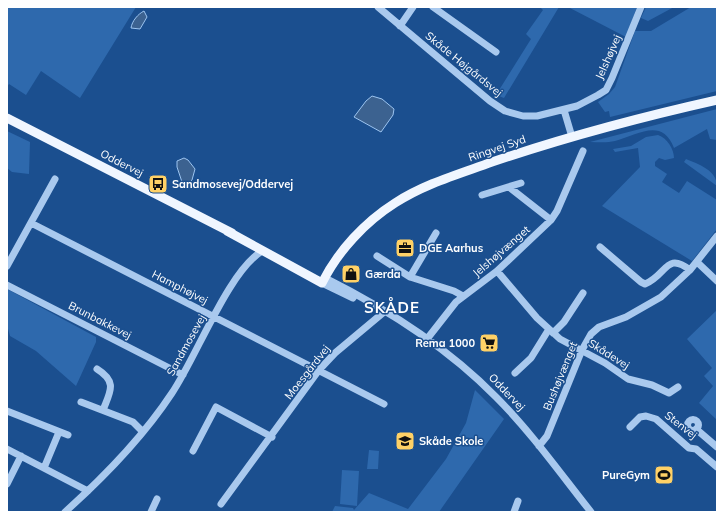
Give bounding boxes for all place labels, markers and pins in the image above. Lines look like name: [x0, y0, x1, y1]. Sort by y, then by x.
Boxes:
bus stop icon: Sandmosevej/Oddervej: [147, 173, 169, 195]
place label: Sandmosevej/Oddervej: [172, 177, 293, 191]
office icon: DGE Aarhus: [394, 237, 416, 259]
place label: DGE Aarhus: [419, 241, 484, 255]
shop icon: Gærda: [340, 263, 362, 285]
place label: Gærda: [365, 267, 401, 281]
supermarket icon: Rema 1000: [478, 332, 500, 354]
place label: Rema 1000: [415, 336, 475, 350]
school or university icon: Skåde Skole: [394, 430, 416, 452]
place label: Skåde Skole: [419, 434, 483, 448]
sports icon: PureGym: [653, 464, 675, 486]
place label: PureGym: [602, 468, 650, 482]

